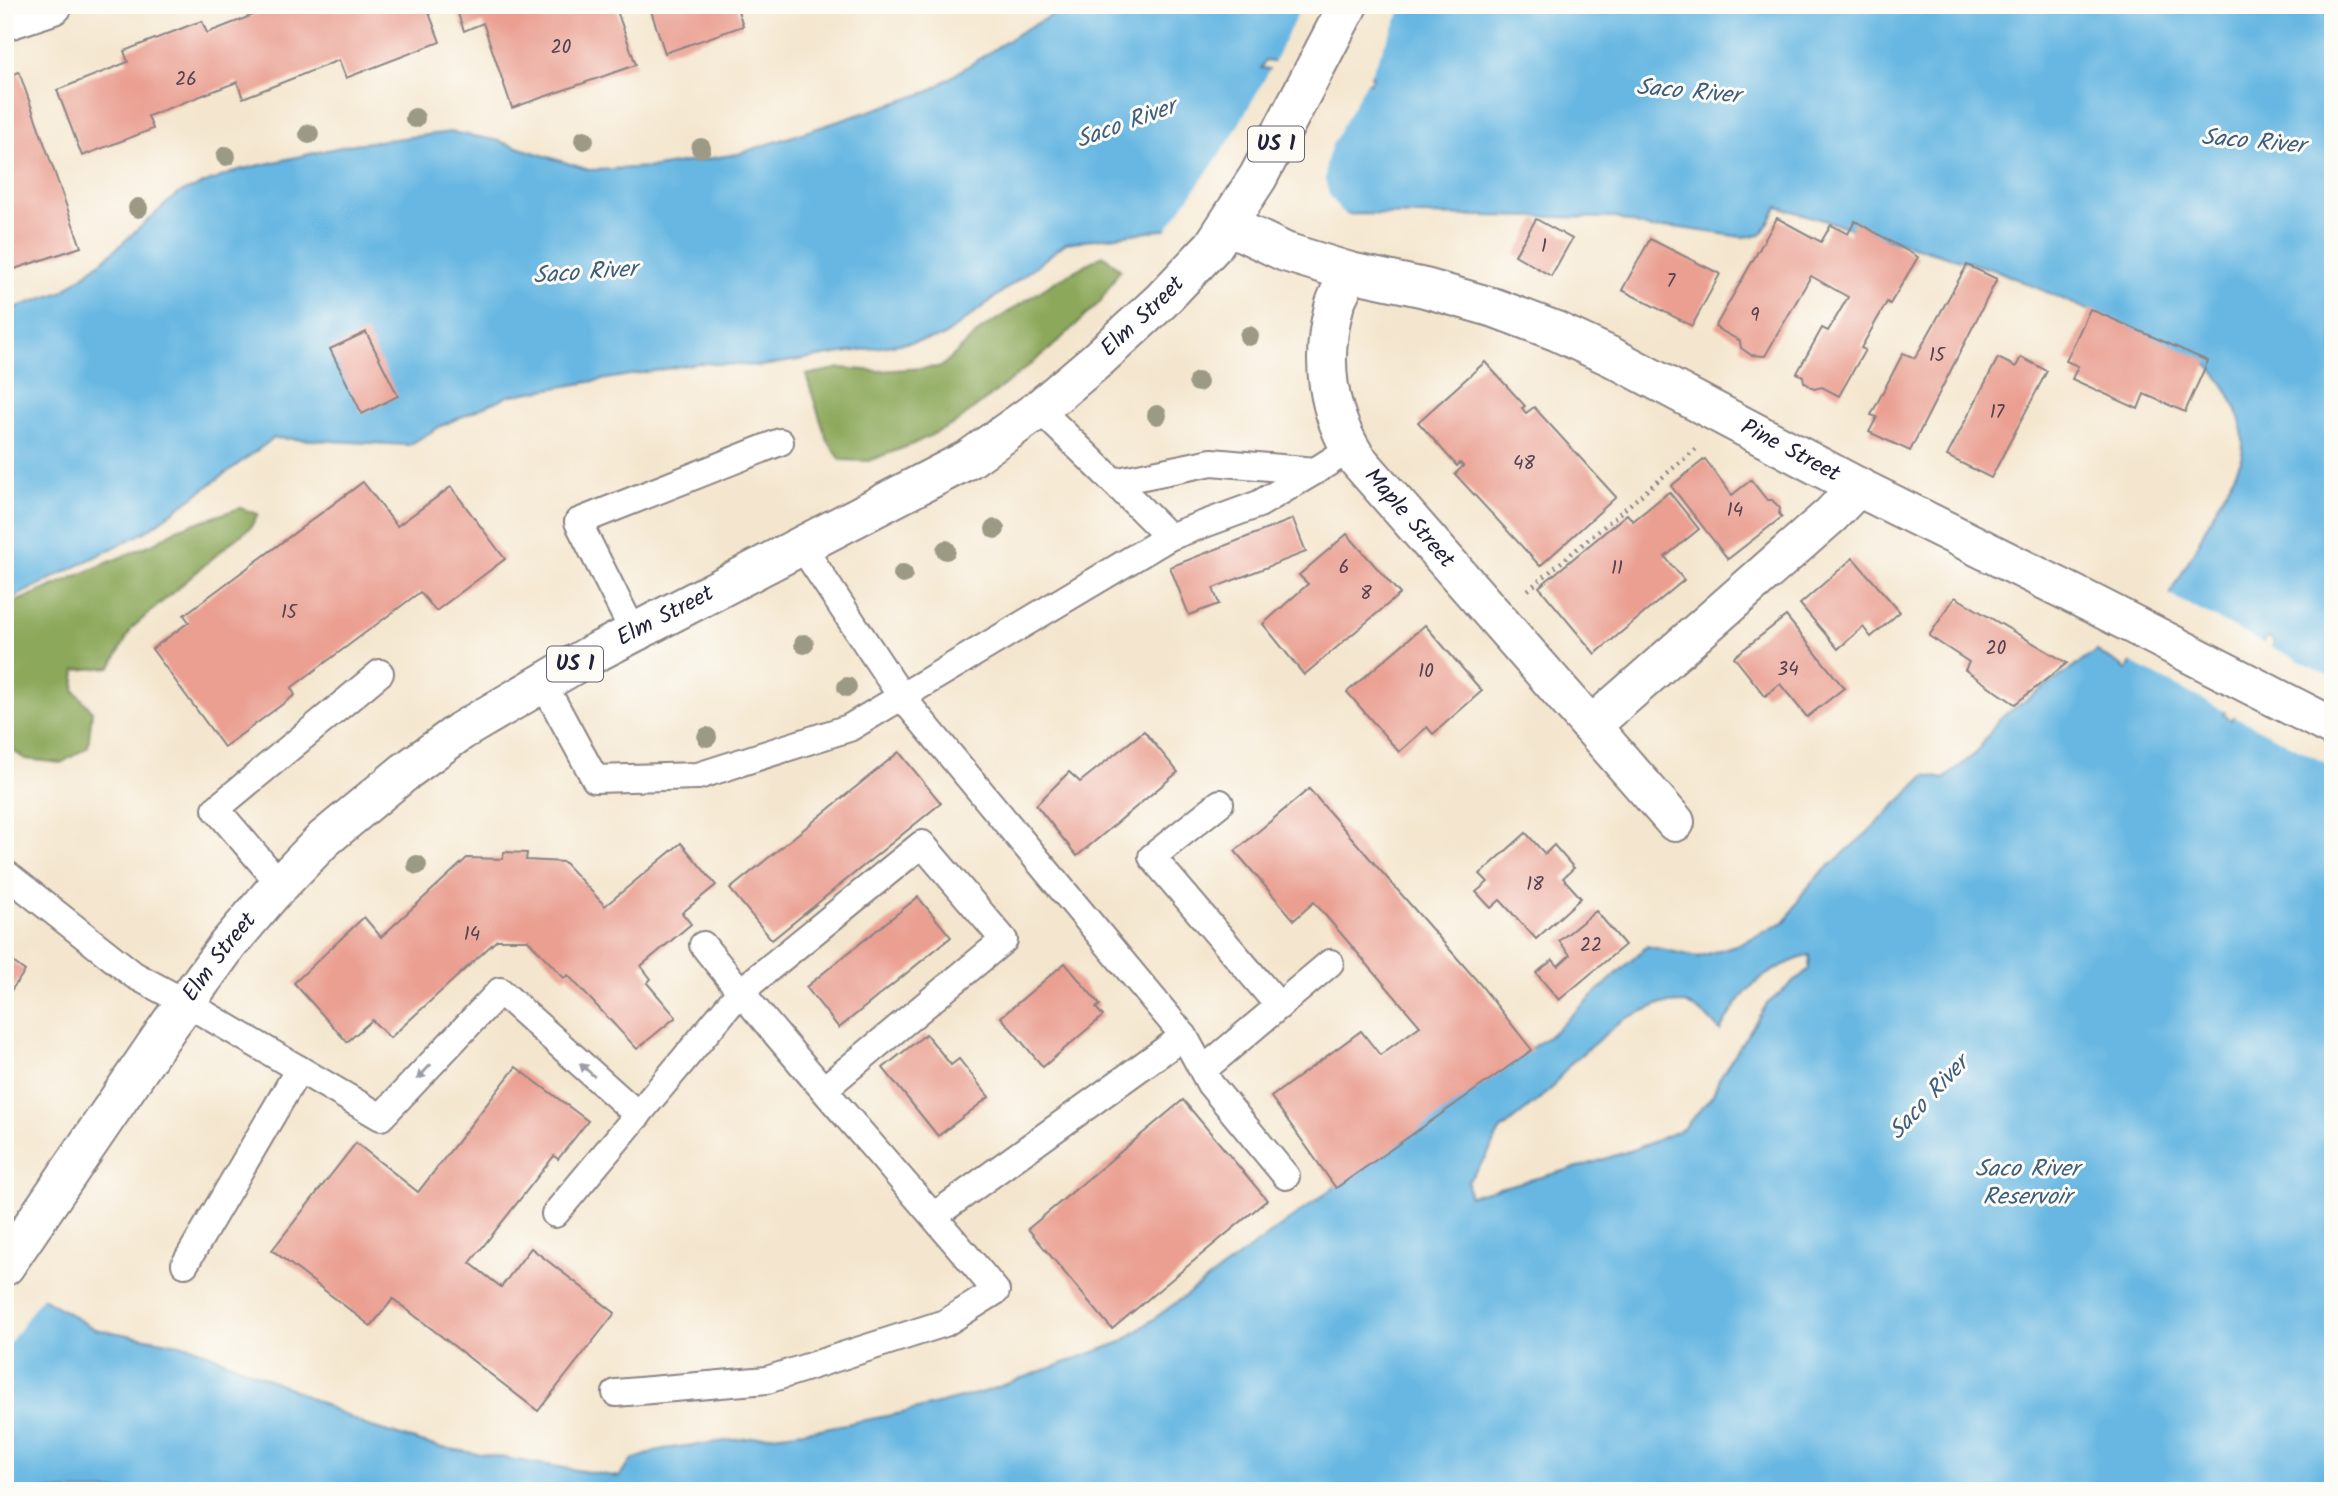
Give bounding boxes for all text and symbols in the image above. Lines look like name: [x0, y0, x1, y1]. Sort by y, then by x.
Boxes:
house number: 20: [551, 33, 571, 63]
house number: 26: [175, 65, 197, 95]
water label: Saco River: [1635, 68, 1746, 116]
water label: Saco River: [1071, 86, 1186, 160]
water label: Saco River: [2200, 118, 2311, 166]
road number: US 1: [1248, 127, 1304, 162]
house number: 1: [1541, 232, 1547, 262]
water label: Saco River: [532, 250, 643, 296]
street label: Elm Street: [1093, 267, 1194, 366]
house number: 7: [1667, 267, 1677, 297]
house number: 9: [1750, 301, 1760, 331]
house number: 15: [1929, 341, 1947, 371]
house number: 17: [1990, 398, 2006, 428]
street label: Pine Street: [1734, 410, 1847, 493]
house number: 48: [1513, 449, 1536, 479]
street label: Maple Street: [1355, 460, 1464, 578]
house number: 14: [1727, 496, 1743, 526]
house number: 6: [1339, 553, 1349, 583]
house number: 11: [1611, 554, 1623, 584]
street label: Elm Street: [611, 576, 721, 657]
house number: 8: [1360, 579, 1372, 609]
house number: 15: [281, 598, 299, 628]
house number: 20: [1986, 634, 2006, 664]
road number: US 1: [547, 646, 603, 682]
house number: 34: [1777, 655, 1799, 685]
house number: 10: [1418, 657, 1434, 687]
house number: 18: [1526, 870, 1544, 900]
street label: Elm Street: [174, 904, 267, 1010]
house number: 14: [464, 920, 480, 950]
house number: 22: [1580, 931, 1602, 961]
water label: Saco River: [1879, 1043, 1982, 1149]
one-way arrow: [579, 1062, 596, 1078]
one-way arrow: [416, 1063, 432, 1081]
water label: Saco River Reservoir: [1975, 1150, 2084, 1217]

